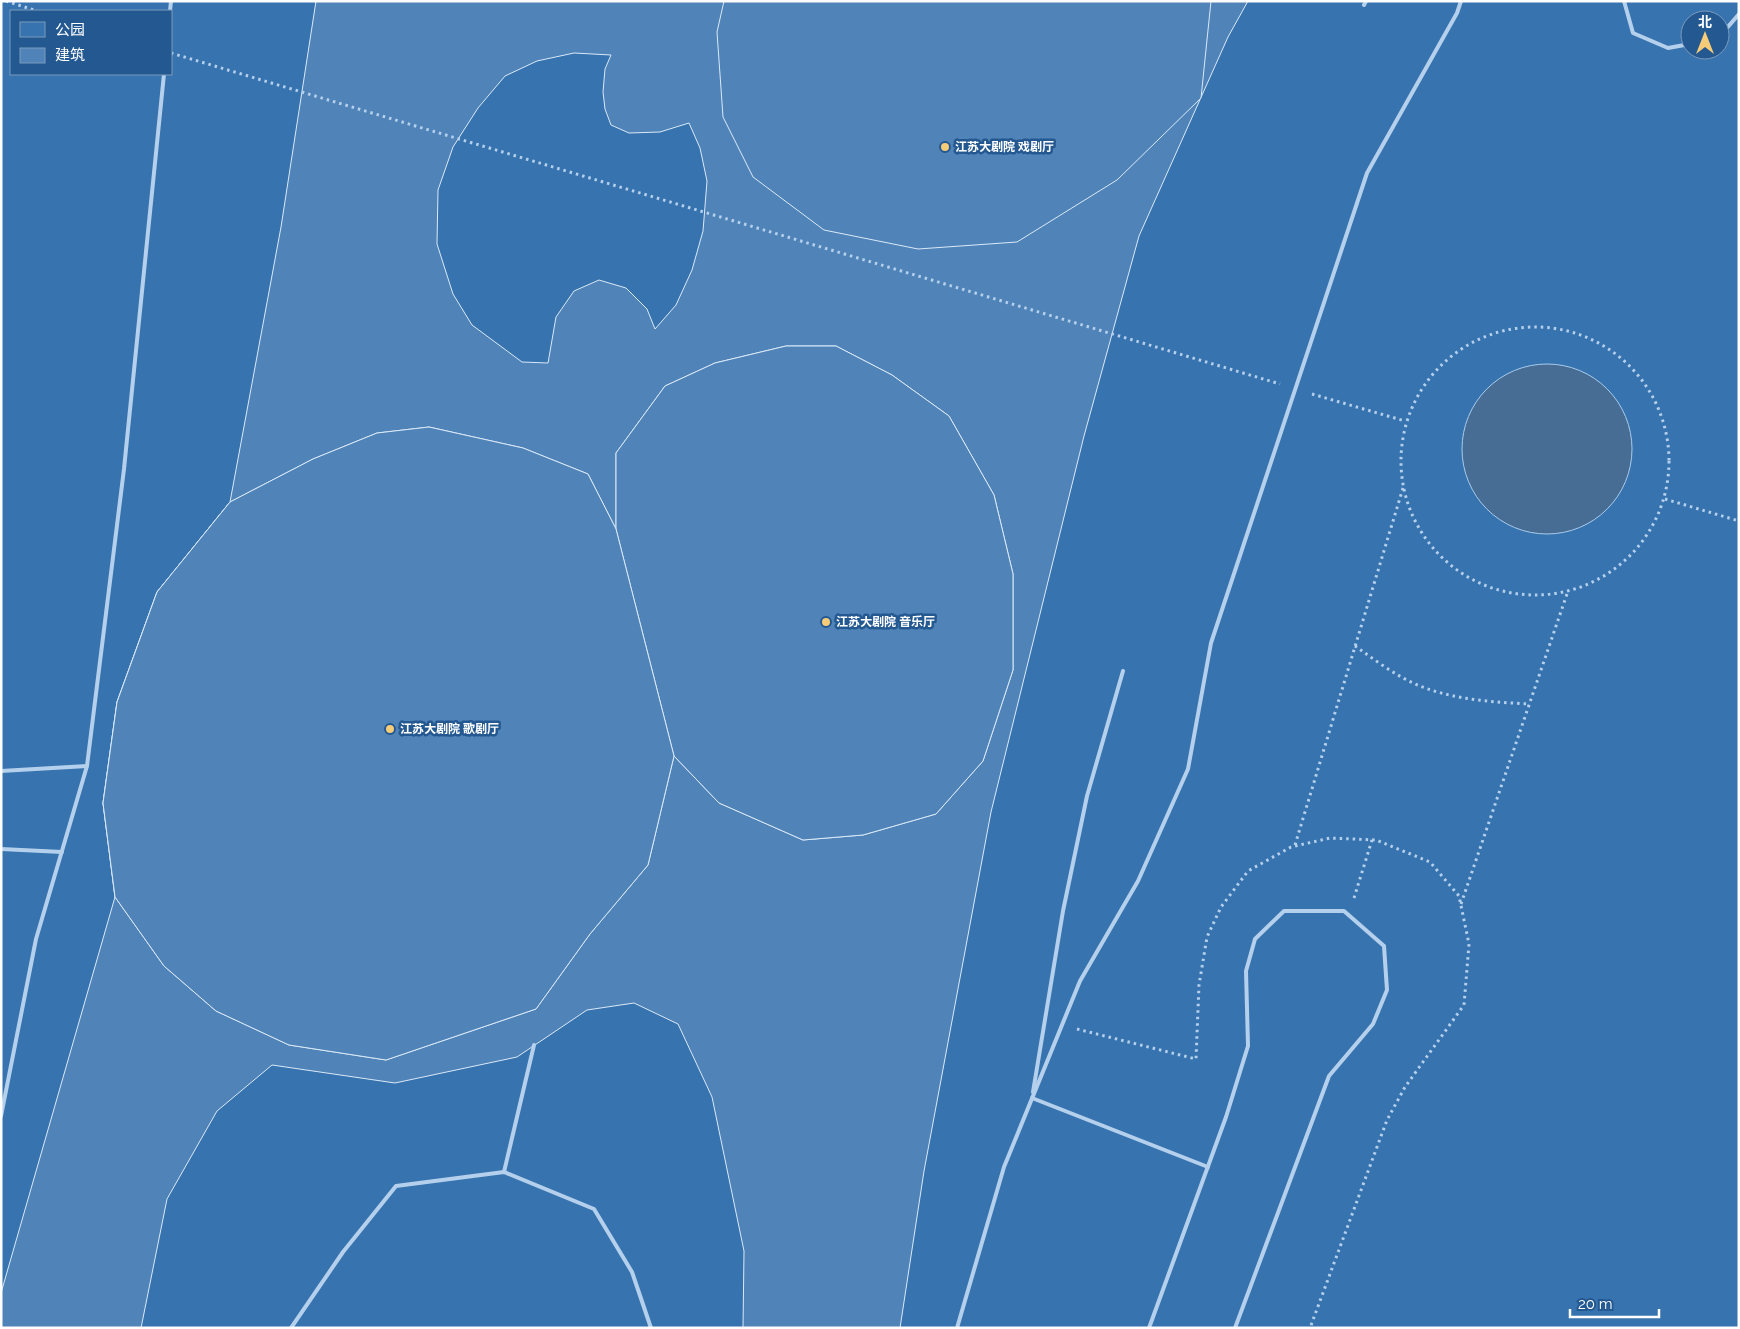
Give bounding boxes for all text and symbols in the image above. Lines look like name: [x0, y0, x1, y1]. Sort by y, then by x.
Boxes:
legend: [10, 10, 172, 75]
north arrow: [1680, 10, 1730, 60]
text: 北: [1698, 14, 1712, 30]
text: 公园: [55, 21, 85, 39]
text: 建筑: [55, 46, 85, 64]
place label: 江苏大剧院 戏剧厅: [955, 140, 1054, 154]
marker: 江苏大剧院 戏剧厅: [939, 141, 951, 153]
place label: 江苏大剧院 音乐厅: [836, 615, 935, 629]
marker: 江苏大剧院 音乐厅: [820, 616, 832, 628]
place label: 江苏大剧院 歌剧厅: [400, 722, 499, 736]
marker: 江苏大剧院 歌剧厅: [384, 723, 396, 735]
scale bar: [1570, 1286, 1659, 1318]
text: 20 m: [1578, 1295, 1613, 1313]

